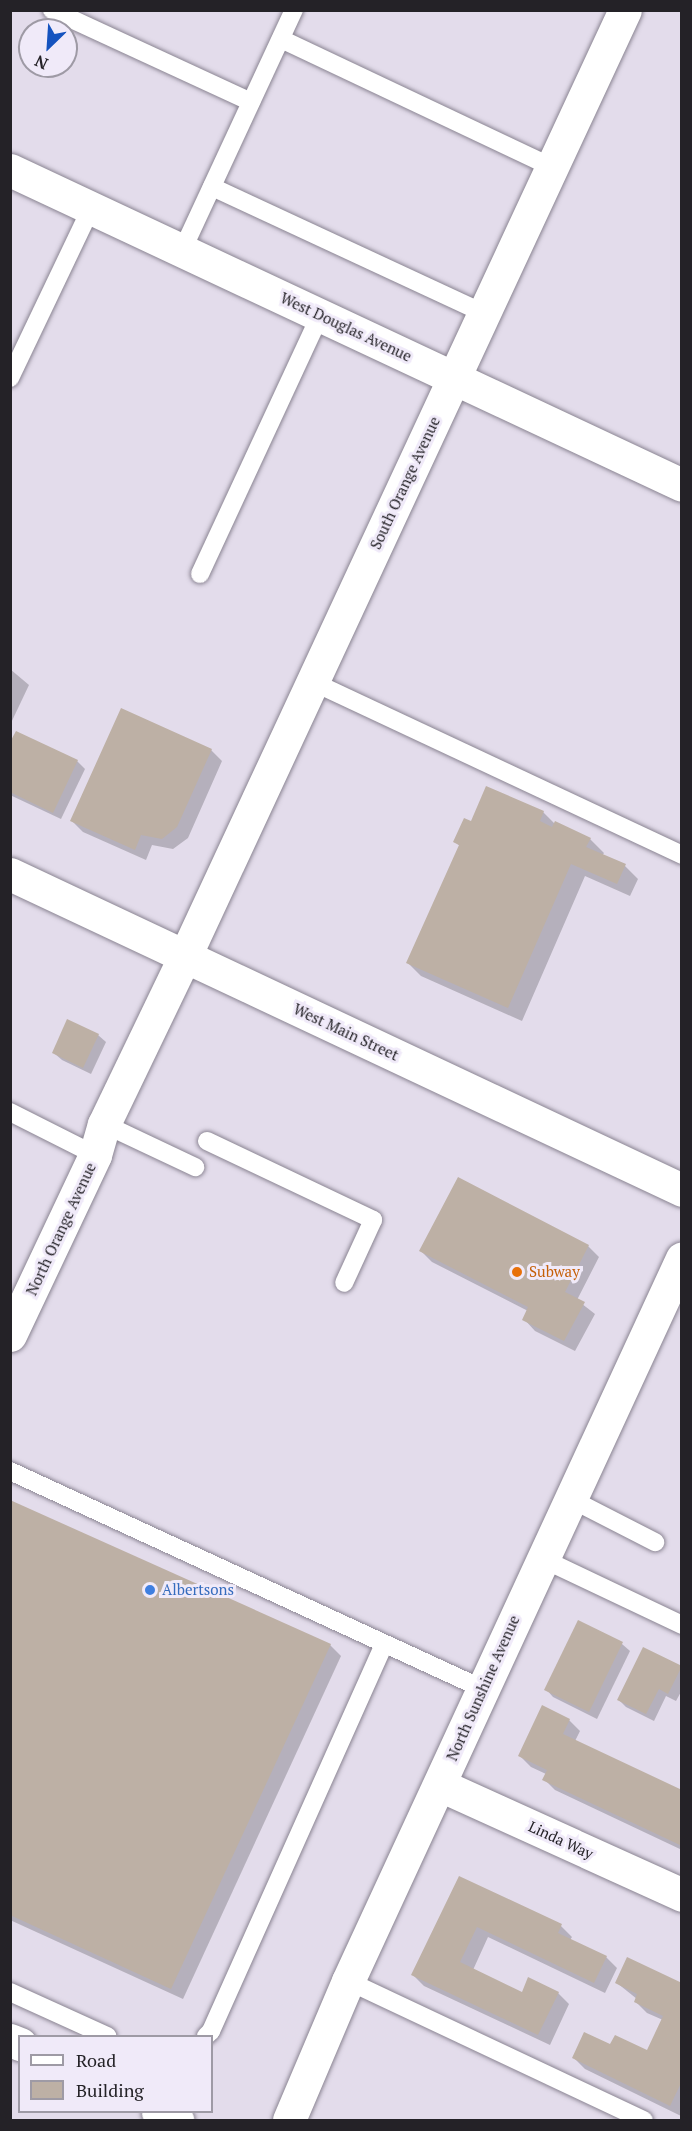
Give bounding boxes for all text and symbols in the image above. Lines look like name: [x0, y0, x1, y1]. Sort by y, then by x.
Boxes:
north arrow: [18, 18, 78, 78]
text: N: [31, 50, 51, 75]
street label: West Douglas Avenue: [277, 289, 415, 365]
street label: South Orange Avenue: [366, 414, 444, 552]
street label: West Main Street: [291, 1000, 401, 1064]
street label: North Orange Avenue: [22, 1160, 100, 1298]
place label: Subway: [529, 1263, 580, 1281]
marker: Subway: [510, 1265, 524, 1279]
place label: Albertsons: [162, 1581, 234, 1599]
marker: Albertsons: [143, 1583, 157, 1597]
street label: North Sunshine Avenue: [443, 1612, 523, 1764]
street label: Linda Way: [526, 1817, 596, 1863]
legend: [18, 2035, 213, 2113]
text: Road: [76, 2048, 116, 2072]
text: Building: [76, 2078, 144, 2102]

